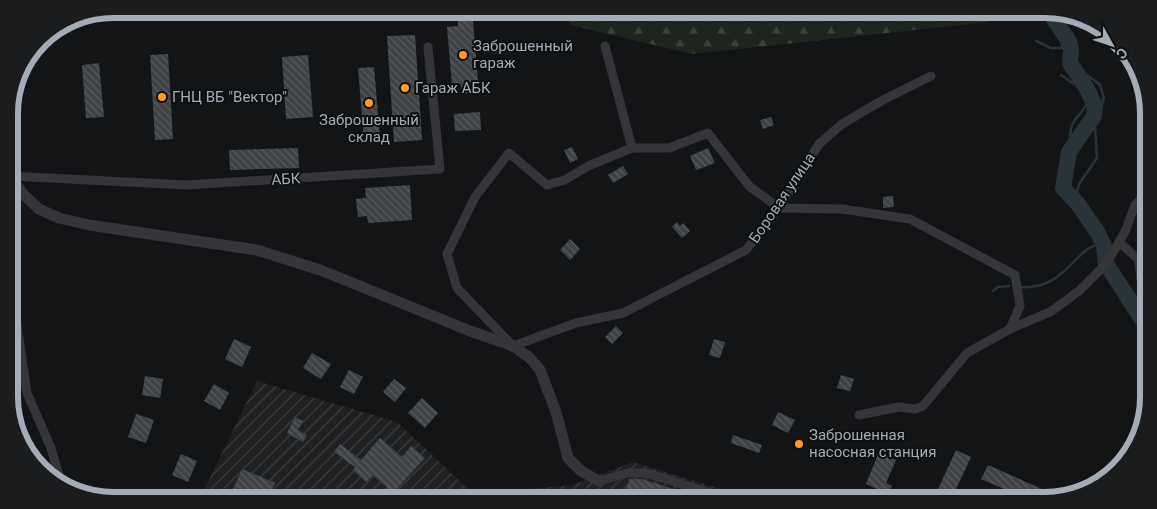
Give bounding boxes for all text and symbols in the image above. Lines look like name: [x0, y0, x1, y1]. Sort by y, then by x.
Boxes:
north arrow: [1087, 20, 1137, 70]
place label: Заброшенный гараж: [473, 37, 573, 72]
text: С: [1113, 45, 1131, 62]
marker: Заброшенный гараж: [457, 49, 469, 61]
place label: Гараж АБК: [415, 79, 491, 97]
marker: Гараж АБК: [399, 82, 411, 94]
place label: ГНЦ ВБ "Вектор": [172, 88, 287, 106]
marker: ГНЦ ВБ "Вектор": [156, 91, 168, 103]
marker: Заброшенный склад: [363, 97, 375, 109]
place label: Заброшенный склад: [319, 111, 419, 146]
street label: Боровая улица: [745, 150, 819, 246]
street label: АБК: [271, 169, 301, 189]
place label: Заброшенная насосная станция: [809, 426, 936, 461]
marker: Заброшенная насосная станция: [793, 438, 805, 450]

